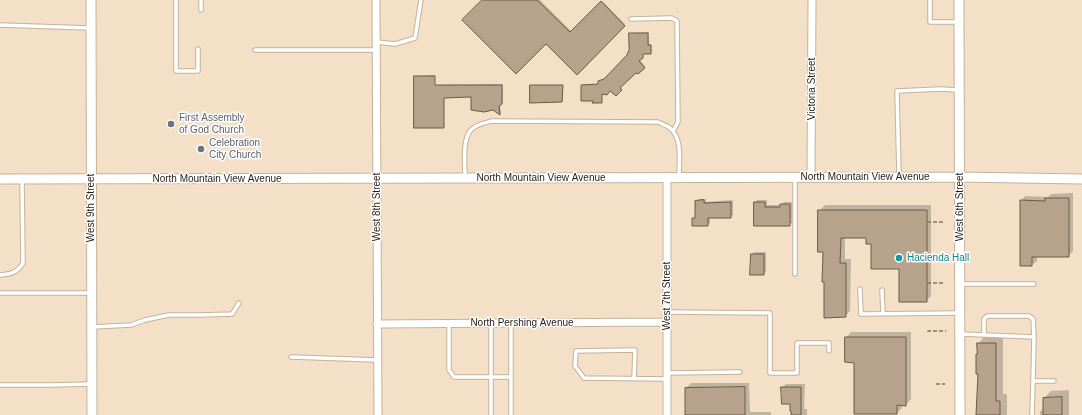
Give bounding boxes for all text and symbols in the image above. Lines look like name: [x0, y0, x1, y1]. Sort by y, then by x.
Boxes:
street label: Victoria Street: [806, 58, 818, 120]
place label: First Assembly of God Church: [179, 112, 245, 136]
marker: First Assembly of God Church: [166, 119, 176, 129]
place label: Celebration City Church: [209, 137, 261, 160]
marker: Celebration City Church: [196, 144, 206, 154]
street label: North Mountain View Avenue: [800, 171, 930, 183]
street label: North Mountain View Avenue: [476, 172, 606, 184]
street label: North Mountain View Avenue: [152, 173, 282, 185]
street label: West 8th Street: [371, 173, 383, 241]
street label: West 6th Street: [954, 173, 966, 241]
street label: West 9th Street: [85, 174, 97, 242]
place label: Hacienda Hall: [907, 252, 969, 264]
marker: Hacienda Hall: [894, 253, 904, 263]
street label: West 7th Street: [661, 262, 673, 330]
street label: North Pershing Avenue: [470, 317, 574, 329]

